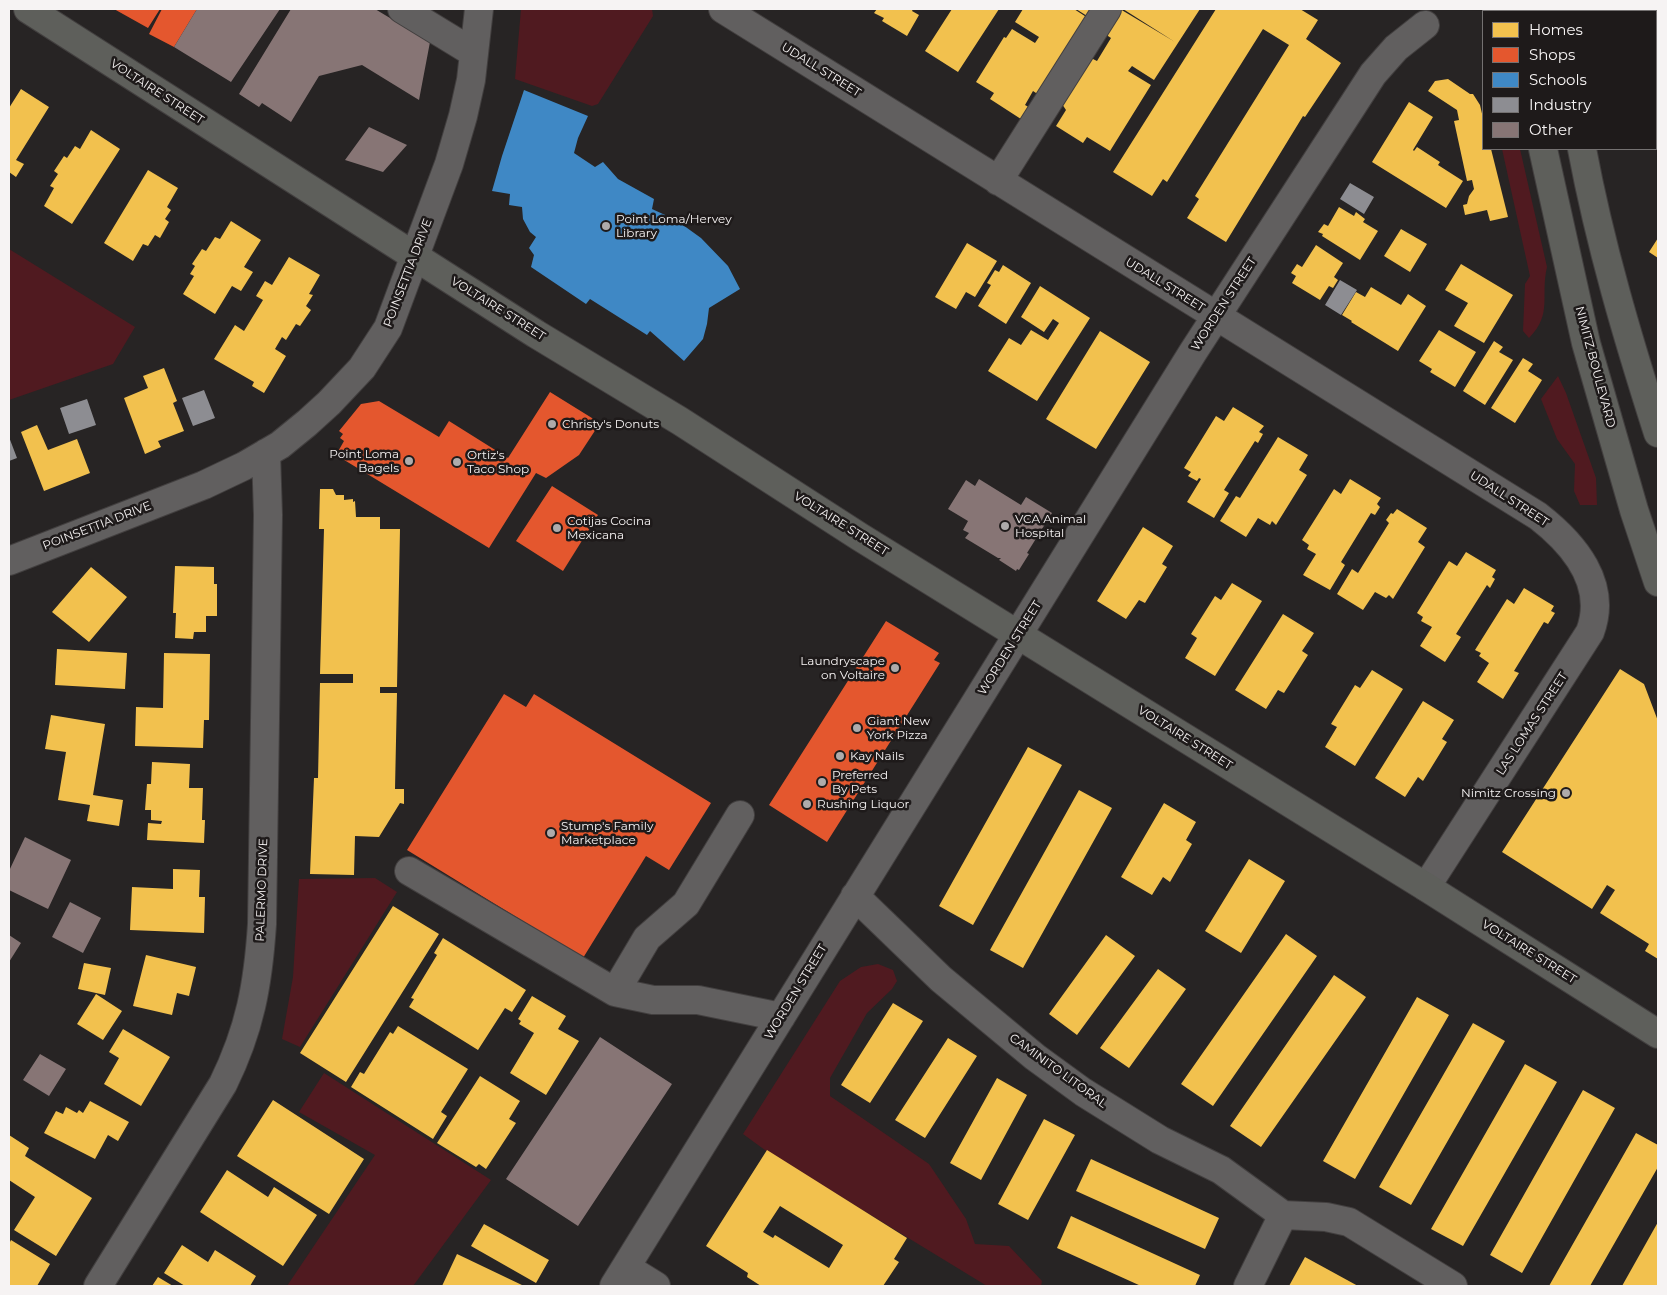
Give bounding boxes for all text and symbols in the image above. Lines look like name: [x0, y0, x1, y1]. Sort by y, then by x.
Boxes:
legend: [1482, 10, 1657, 150]
text: Homes: [1529, 20, 1583, 39]
street label: UDALL STREET: [779, 40, 863, 100]
text: Shops: [1529, 45, 1575, 64]
street label: VOLTAIRE STREET: [108, 56, 206, 128]
text: Schools: [1529, 70, 1587, 89]
text: Industry: [1529, 95, 1591, 114]
text: Other: [1529, 120, 1573, 139]
place label: Point Loma/Hervey Library: [616, 212, 732, 240]
street label: POINSETTIA DRIVE: [381, 217, 435, 329]
marker: Point Loma/Hervey Library: [600, 220, 612, 232]
street label: UDALL STREET: [1123, 255, 1207, 315]
street label: WORDEN STREET: [1188, 255, 1260, 353]
street label: VOLTAIRE STREET: [448, 274, 548, 344]
street label: NIMITZ BOULEVARD: [1572, 305, 1618, 429]
place label: Christy's Donuts: [562, 417, 659, 431]
marker: Christy's Donuts: [546, 418, 558, 430]
place label: Point Loma Bagels: [329, 447, 399, 475]
place label: Ortiz's Taco Shop: [467, 448, 529, 476]
marker: Point Loma Bagels: [403, 455, 415, 467]
marker: Ortiz's Taco Shop: [451, 456, 463, 468]
street label: UDALL STREET: [1467, 468, 1551, 530]
street label: VOLTAIRE STREET: [791, 489, 891, 559]
street label: POINSETTIA DRIVE: [41, 499, 153, 553]
place label: VCA Animal Hospital: [1015, 512, 1086, 540]
place label: Cotijas Cocina Mexicana: [567, 514, 651, 542]
marker: VCA Animal Hospital: [999, 520, 1011, 532]
marker: Cotijas Cocina Mexicana: [551, 522, 563, 534]
street label: WORDEN STREET: [975, 598, 1045, 698]
place label: Laundryscape on Voltaire: [800, 654, 885, 682]
marker: Laundryscape on Voltaire: [889, 662, 901, 674]
street label: LAS LOMAS STREET: [1493, 670, 1571, 778]
street label: VOLTAIRE STREET: [1135, 703, 1235, 773]
place label: Giant New York Pizza: [867, 714, 930, 742]
marker: Giant New York Pizza: [851, 722, 863, 734]
place label: Kay Nails: [850, 749, 904, 763]
marker: Kay Nails: [834, 750, 846, 762]
place label: Preferred By Pets: [832, 768, 888, 796]
marker: Preferred By Pets: [816, 776, 828, 788]
place label: Nimitz Crossing: [1461, 786, 1556, 800]
marker: Nimitz Crossing: [1560, 787, 1572, 799]
place label: Rushing Liquor: [817, 797, 909, 811]
marker: Rushing Liquor: [801, 798, 813, 810]
place label: Stump's Family Marketplace: [561, 819, 653, 847]
marker: Stump's Family Marketplace: [545, 827, 557, 839]
street label: PALERMO DRIVE: [253, 838, 271, 942]
street label: VOLTAIRE STREET: [1479, 917, 1579, 987]
street label: WORDEN STREET: [762, 942, 830, 1042]
street label: CAMINITO LITORAL: [1006, 1031, 1110, 1111]

